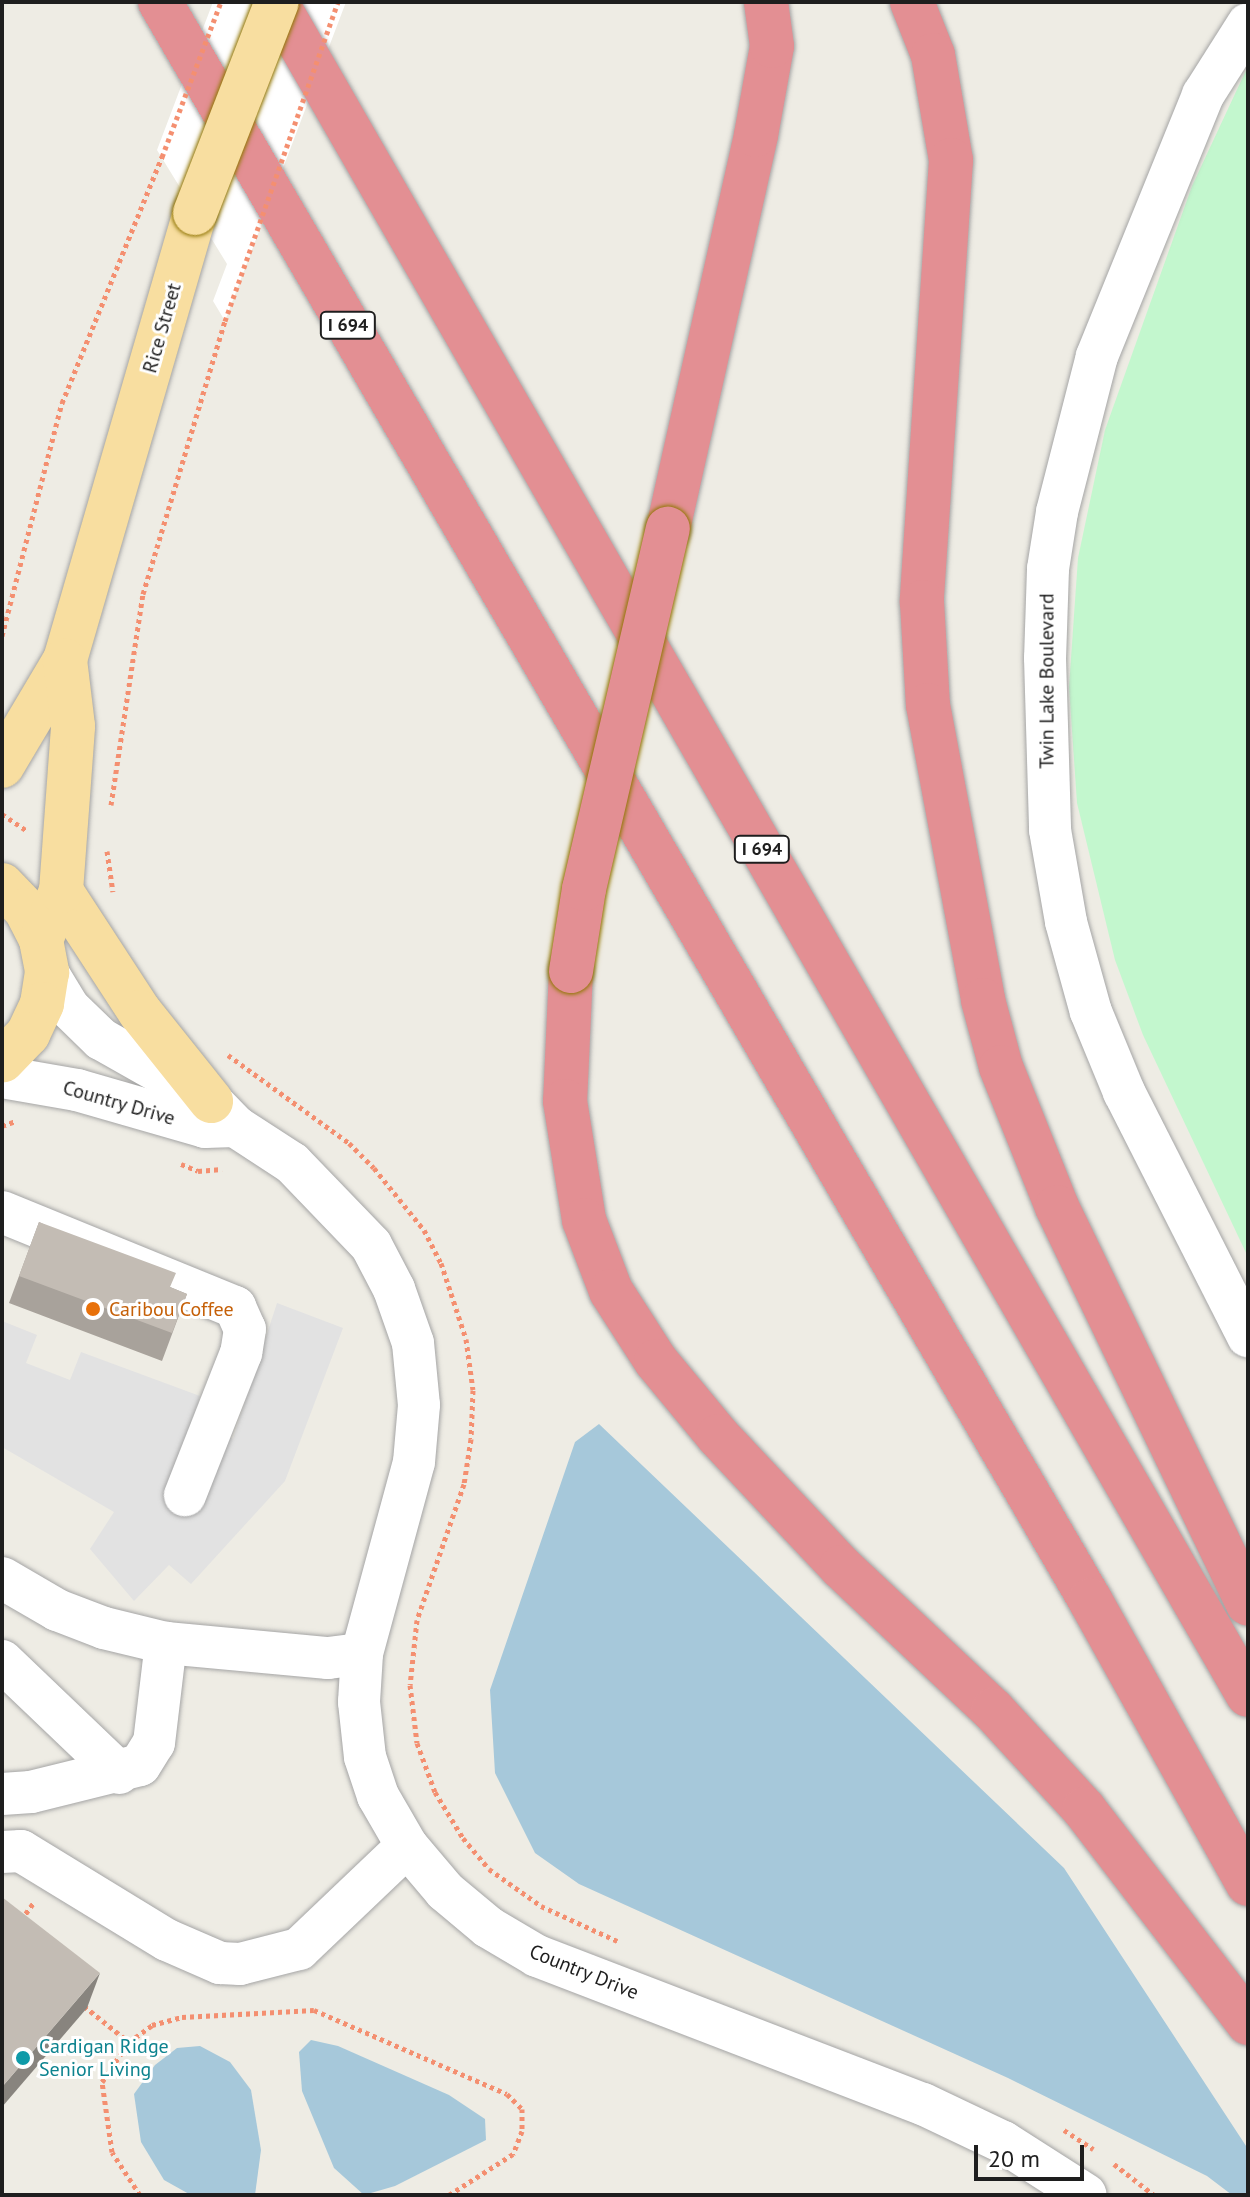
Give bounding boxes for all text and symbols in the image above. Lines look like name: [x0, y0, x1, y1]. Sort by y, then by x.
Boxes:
street label: Rice Street: [138, 280, 186, 376]
road number: I 694: [318, 311, 378, 339]
street label: Twin Lake Boulevard: [1035, 593, 1059, 769]
road number: I 694: [732, 835, 792, 863]
street label: Country Drive: [60, 1075, 178, 1131]
place label: Caribou Coffee: [109, 1297, 234, 1321]
marker: Caribou Coffee: [84, 1300, 102, 1318]
street label: Country Drive: [526, 1939, 642, 2005]
place label: Cardigan Ridge Senior Living: [39, 2034, 169, 2081]
marker: Cardigan Ridge Senior Living: [14, 2049, 32, 2067]
scale bar: [978, 2129, 1088, 2179]
text: 20 m: [988, 2143, 1040, 2174]

